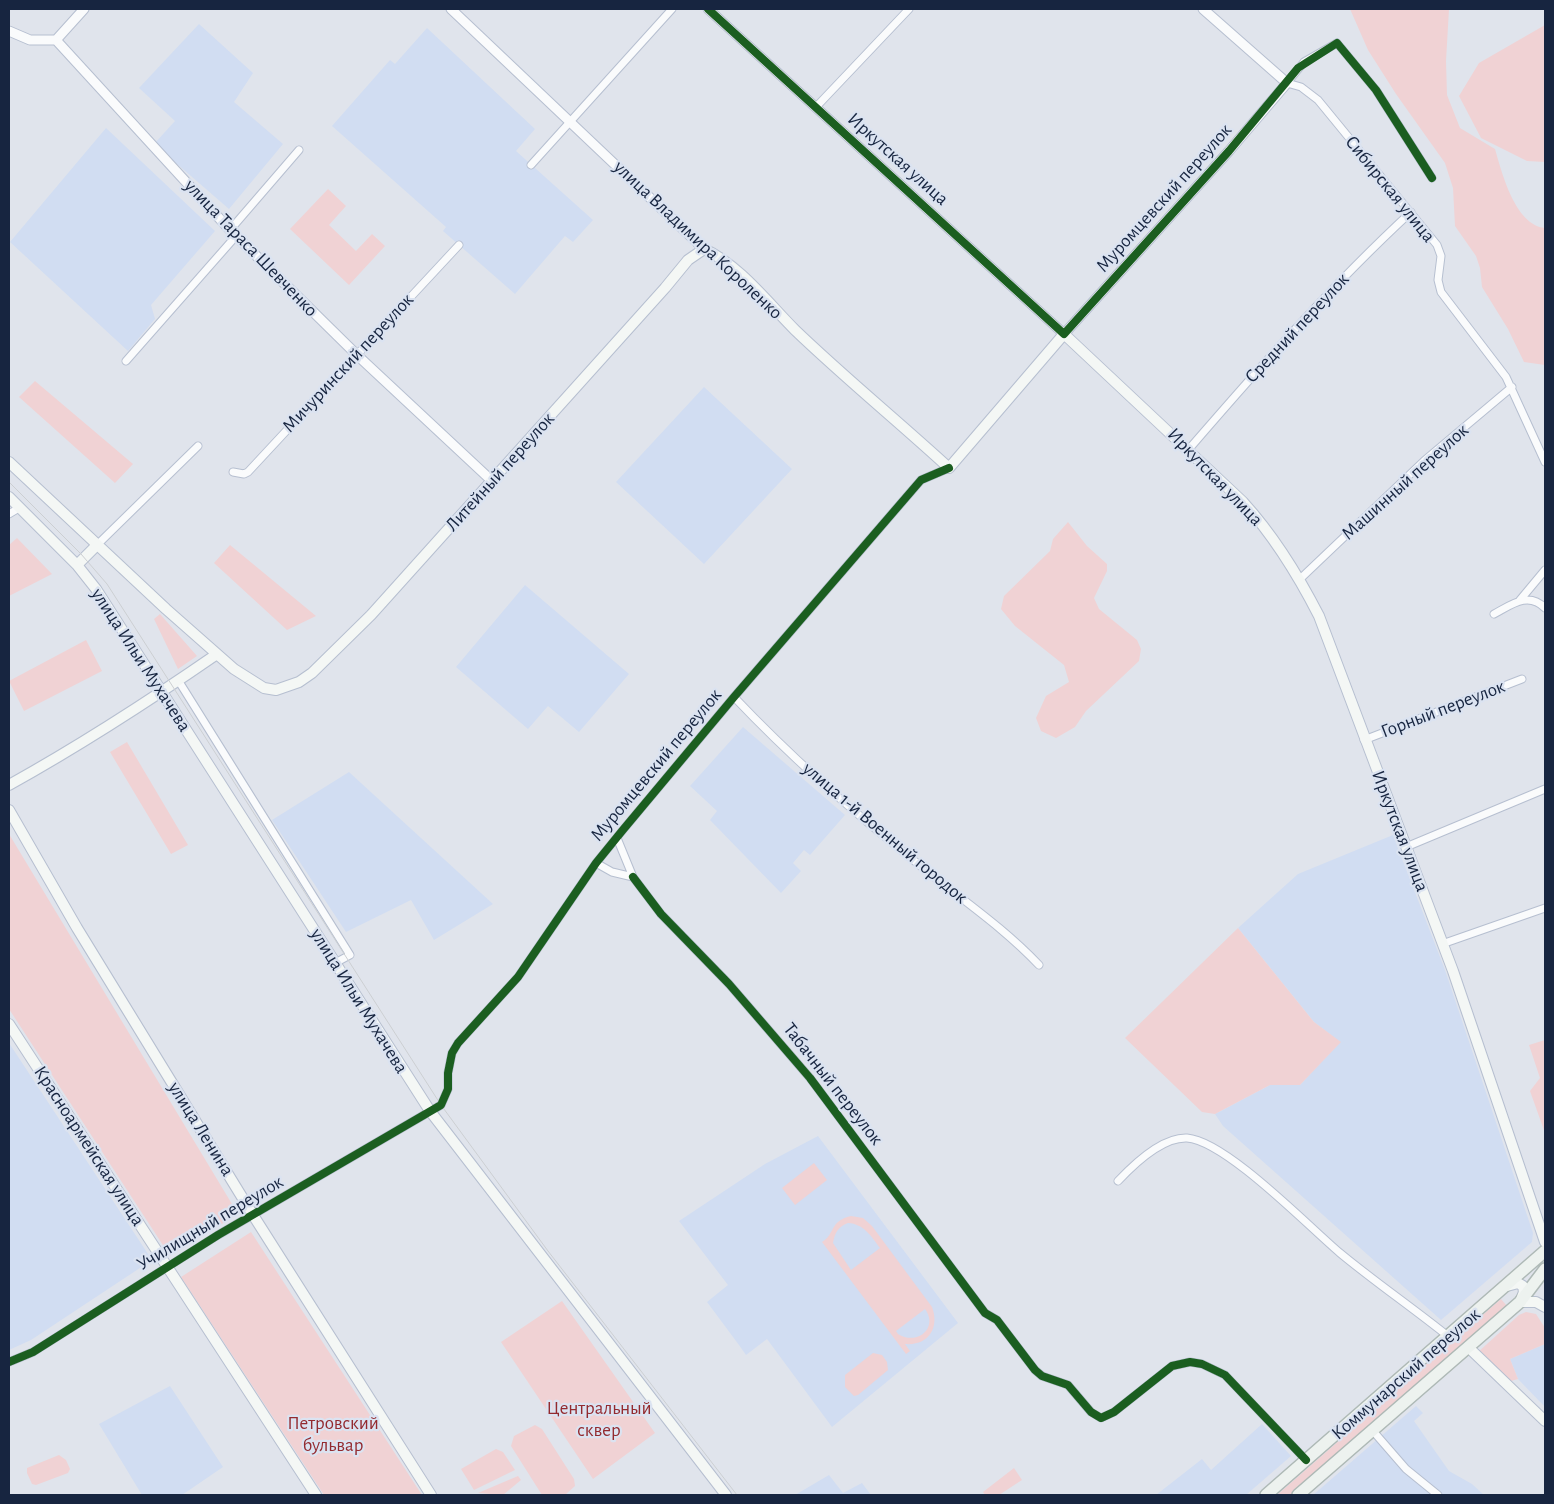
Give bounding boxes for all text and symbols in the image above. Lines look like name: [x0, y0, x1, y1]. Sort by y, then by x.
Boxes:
street label: Иркутская улица: [843, 108, 953, 210]
street label: Муромцевский переулок: [1091, 119, 1237, 277]
street label: Сибирская улица: [1340, 131, 1440, 247]
street label: улица Владимира Короленко: [609, 156, 787, 324]
street label: улица Тараса Шевченко: [179, 175, 323, 321]
street label: Средний переулок: [1240, 268, 1354, 388]
street label: Мичуринский переулок: [278, 289, 418, 437]
street label: Литейный переулок: [441, 408, 559, 536]
street label: Машинный переулок: [1337, 419, 1473, 545]
street label: Иркутская улица: [1162, 423, 1268, 531]
street label: улица Ильи Мухачева: [86, 584, 196, 736]
street label: Горный переулок: [1378, 675, 1508, 743]
street label: Муромцевский переулок: [586, 684, 726, 846]
street label: улица 1-й Военный городок: [798, 757, 972, 909]
street label: Иркутская улица: [1366, 767, 1434, 895]
street label: улица Ильи Мухачева: [305, 924, 413, 1078]
street label: Табачный переулок: [778, 1018, 888, 1150]
street label: Красноармейская улица: [29, 1062, 149, 1230]
street label: улица Ленина: [163, 1078, 239, 1180]
street label: Училищный переулок: [133, 1170, 287, 1276]
street label: Коммунарский переулок: [1327, 1303, 1485, 1445]
park label: Центральный сквер: [546, 1397, 652, 1441]
park label: Петровский бульвар: [287, 1412, 379, 1456]

